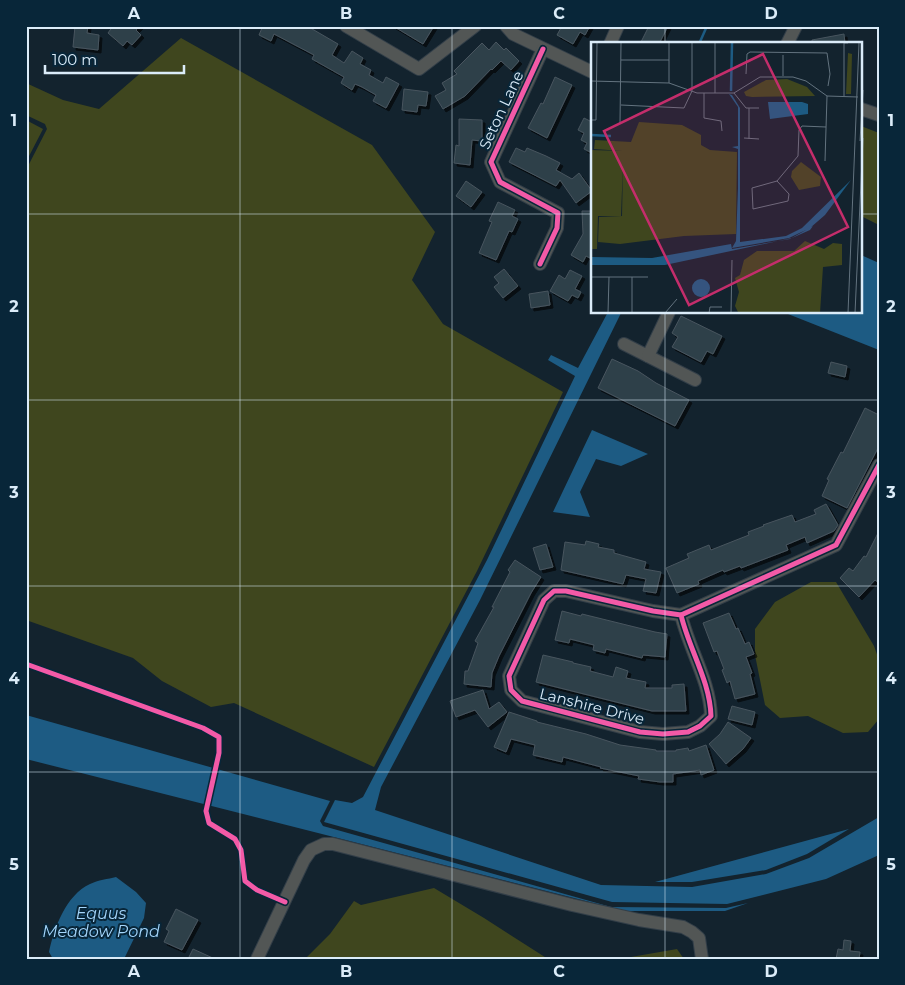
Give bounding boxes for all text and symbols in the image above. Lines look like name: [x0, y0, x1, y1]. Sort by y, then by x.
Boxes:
text: A: [127, 4, 141, 23]
text: B: [340, 4, 352, 23]
text: C: [553, 4, 565, 23]
text: D: [764, 4, 778, 23]
scale bar: [45, 42, 184, 74]
inset map: [591, 42, 862, 314]
text: 100 m: [52, 50, 97, 69]
street label: Seton Lane: [475, 68, 527, 152]
text: 1: [11, 111, 17, 130]
text: 1: [888, 111, 894, 130]
text: 2: [9, 297, 19, 316]
text: 2: [886, 297, 896, 316]
text: 3: [8, 483, 19, 502]
text: 3: [885, 483, 896, 502]
text: 4: [8, 669, 20, 688]
text: 4: [885, 669, 897, 688]
street label: Lanshire Drive: [538, 684, 646, 728]
text: 5: [9, 855, 19, 874]
text: 5: [886, 855, 896, 874]
water label: Equus Meadow Pond: [42, 904, 160, 941]
text: A: [127, 962, 141, 981]
text: B: [340, 962, 352, 981]
text: C: [553, 962, 565, 981]
text: D: [764, 962, 778, 981]

